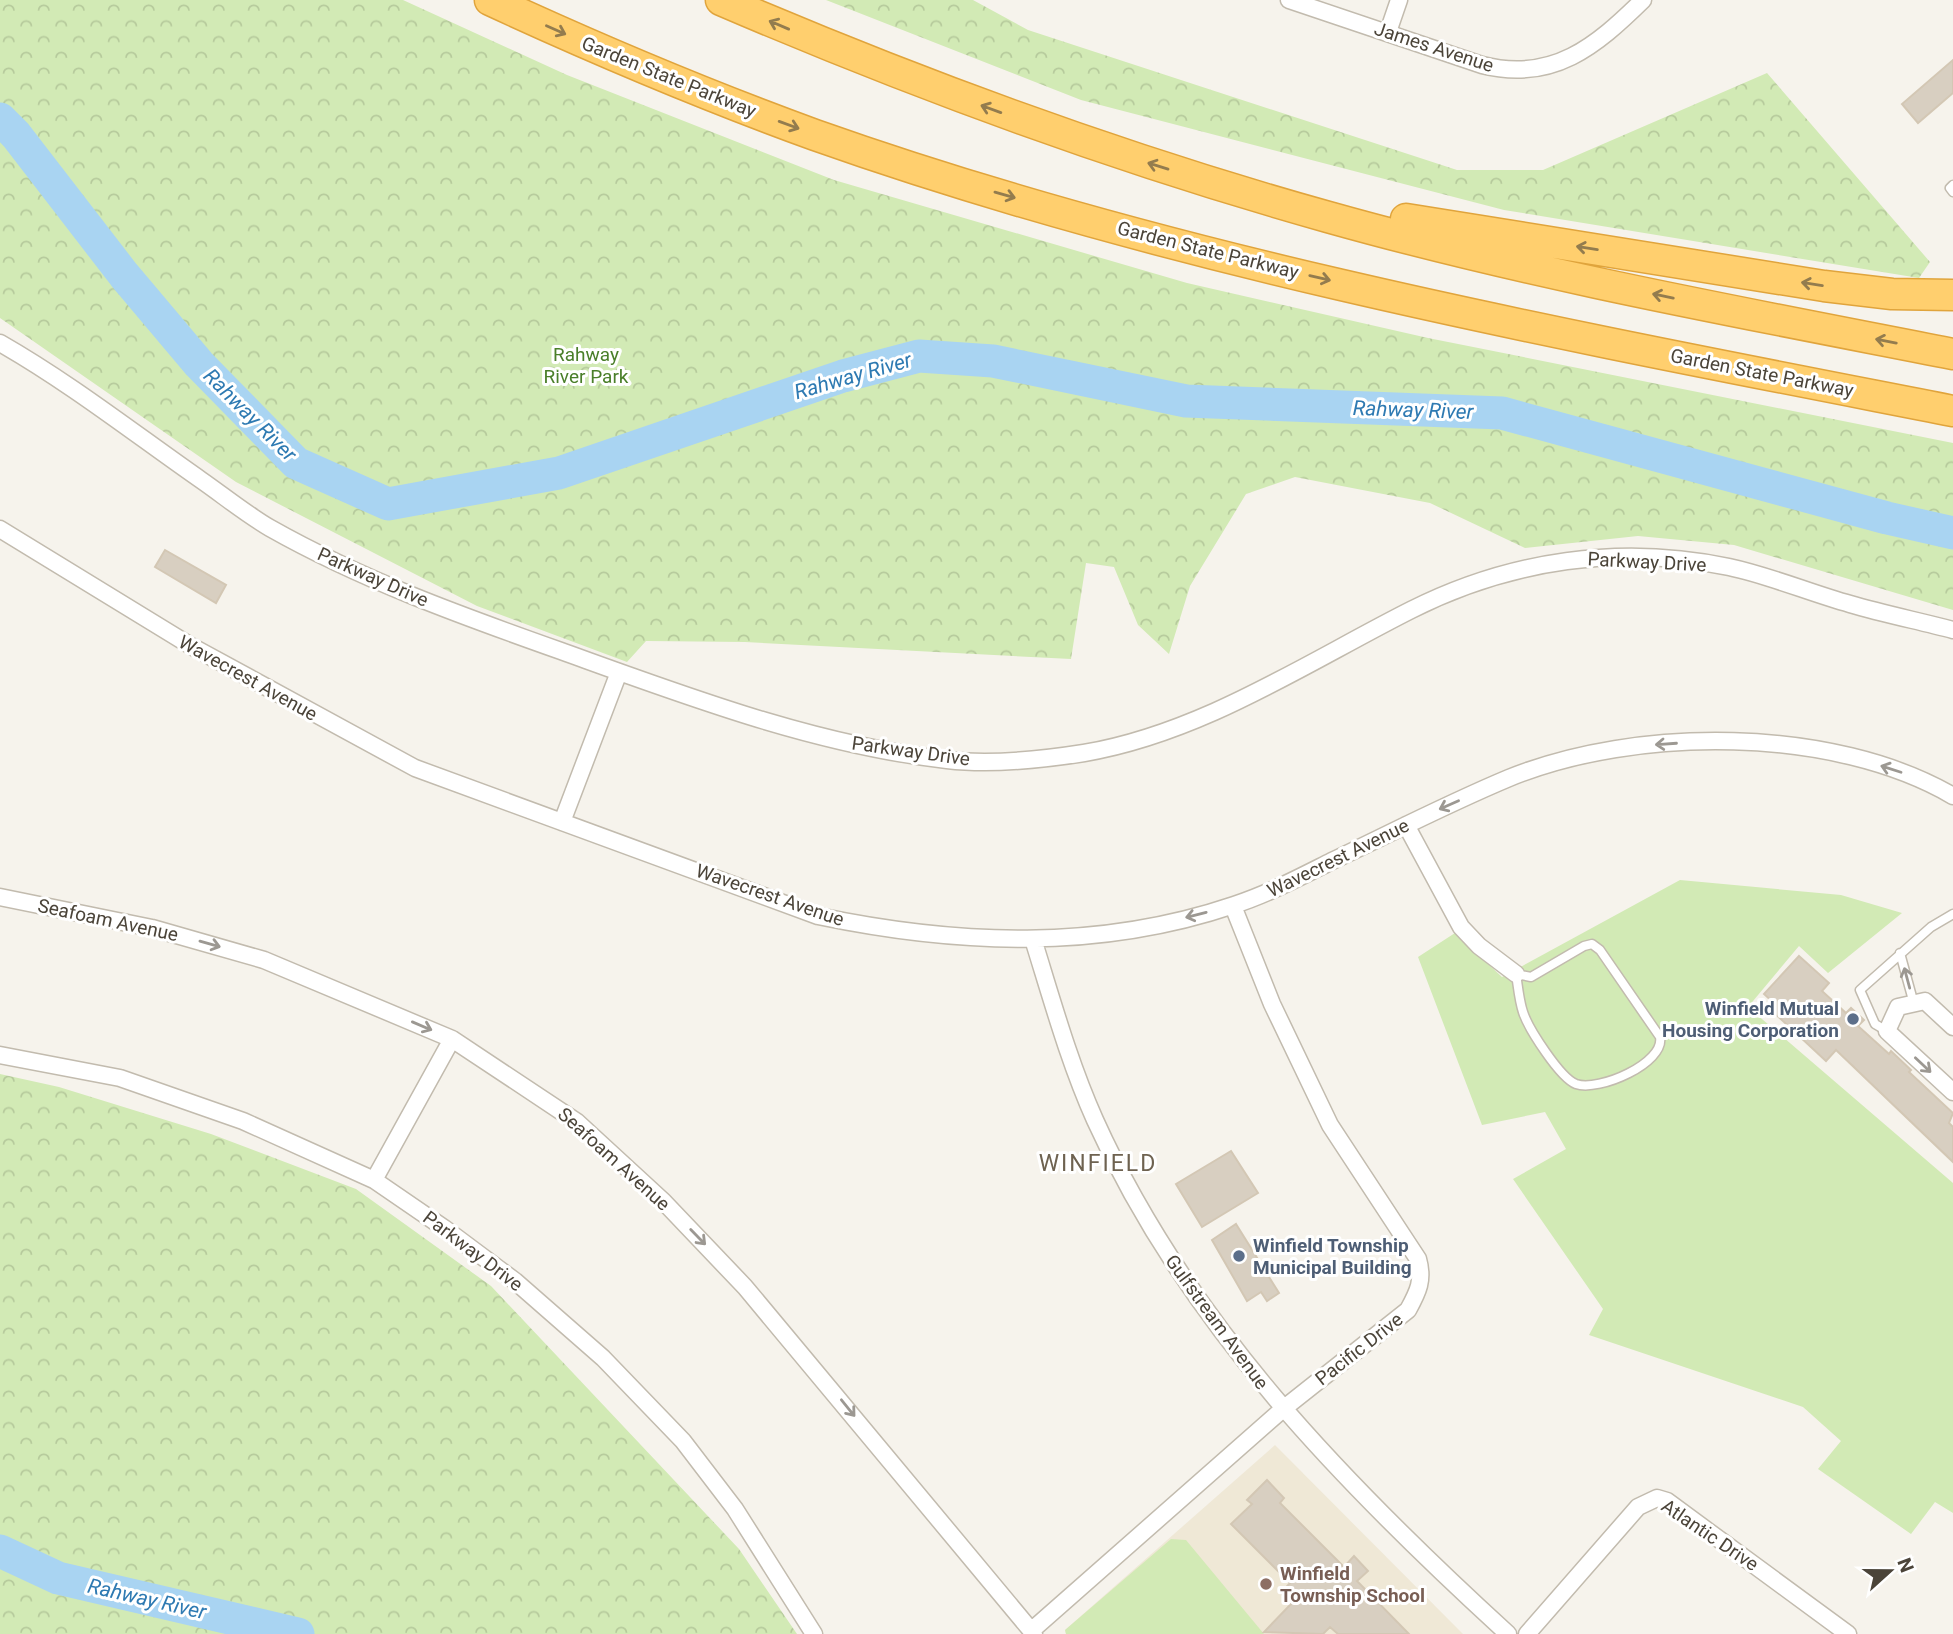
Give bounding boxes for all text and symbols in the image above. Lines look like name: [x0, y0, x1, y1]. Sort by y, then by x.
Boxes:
street label: James Avenue: [1371, 17, 1497, 77]
one-way arrow: [769, 18, 791, 31]
one-way arrow: [545, 24, 566, 37]
street label: Garden State Parkway: [578, 31, 760, 123]
one-way arrow: [980, 101, 1002, 114]
one-way arrow: [778, 120, 800, 132]
one-way arrow: [1148, 159, 1170, 171]
one-way arrow: [994, 190, 1016, 203]
street label: Garden State Parkway: [1115, 216, 1301, 284]
one-way arrow: [1576, 241, 1599, 254]
one-way arrow: [1308, 271, 1331, 285]
one-way arrow: [1801, 277, 1824, 290]
one-way arrow: [1652, 288, 1675, 302]
one-way arrow: [1875, 333, 1898, 347]
park label: Rahway River Park: [544, 343, 629, 388]
street label: Garden State Parkway: [1668, 344, 1856, 402]
water label: Rahway River: [792, 348, 915, 404]
water label: Rahway River: [199, 364, 302, 467]
water label: Rahway River: [1352, 396, 1475, 424]
street label: Parkway Drive: [314, 542, 432, 612]
street label: Parkway Drive: [1587, 547, 1707, 577]
street label: Wavecrest Avenue: [175, 630, 321, 726]
street label: Parkway Drive: [850, 731, 972, 771]
one-way arrow: [1656, 738, 1678, 751]
one-way arrow: [1880, 762, 1902, 774]
one-way arrow: [1439, 799, 1460, 812]
street label: Wavecrest Avenue: [1263, 814, 1413, 902]
street label: Wavecrest Avenue: [693, 859, 847, 931]
street label: Seafoam Avenue: [36, 894, 180, 946]
one-way arrow: [1185, 909, 1208, 922]
one-way arrow: [199, 939, 221, 952]
one-way arrow: [1900, 968, 1913, 990]
place label: Winfield Mutual Housing Corporation: [1662, 997, 1839, 1042]
marker: Winfield Mutual Housing Corporation: [1845, 1011, 1861, 1027]
one-way arrow: [411, 1020, 432, 1033]
one-way arrow: [1914, 1056, 1931, 1073]
street label: Seafoam Avenue: [553, 1103, 675, 1215]
district label: WINFIELD: [1039, 1150, 1157, 1177]
street label: Parkway Drive: [418, 1206, 528, 1296]
one-way arrow: [689, 1229, 706, 1246]
place label: Winfield Township Municipal Building: [1253, 1234, 1412, 1279]
marker: Winfield Township Municipal Building: [1231, 1248, 1247, 1264]
street label: Gulfstream Avenue: [1160, 1250, 1274, 1394]
street label: Pacific Drive: [1311, 1308, 1407, 1390]
one-way arrow: [840, 1399, 856, 1417]
street label: Atlantic Drive: [1657, 1494, 1763, 1576]
north arrow: [1855, 1536, 1925, 1606]
text: N: [1892, 1555, 1919, 1575]
place label: Winfield Township School: [1280, 1562, 1425, 1607]
water label: Rahway River: [85, 1574, 210, 1625]
marker: Winfield Township School: [1258, 1576, 1274, 1592]

